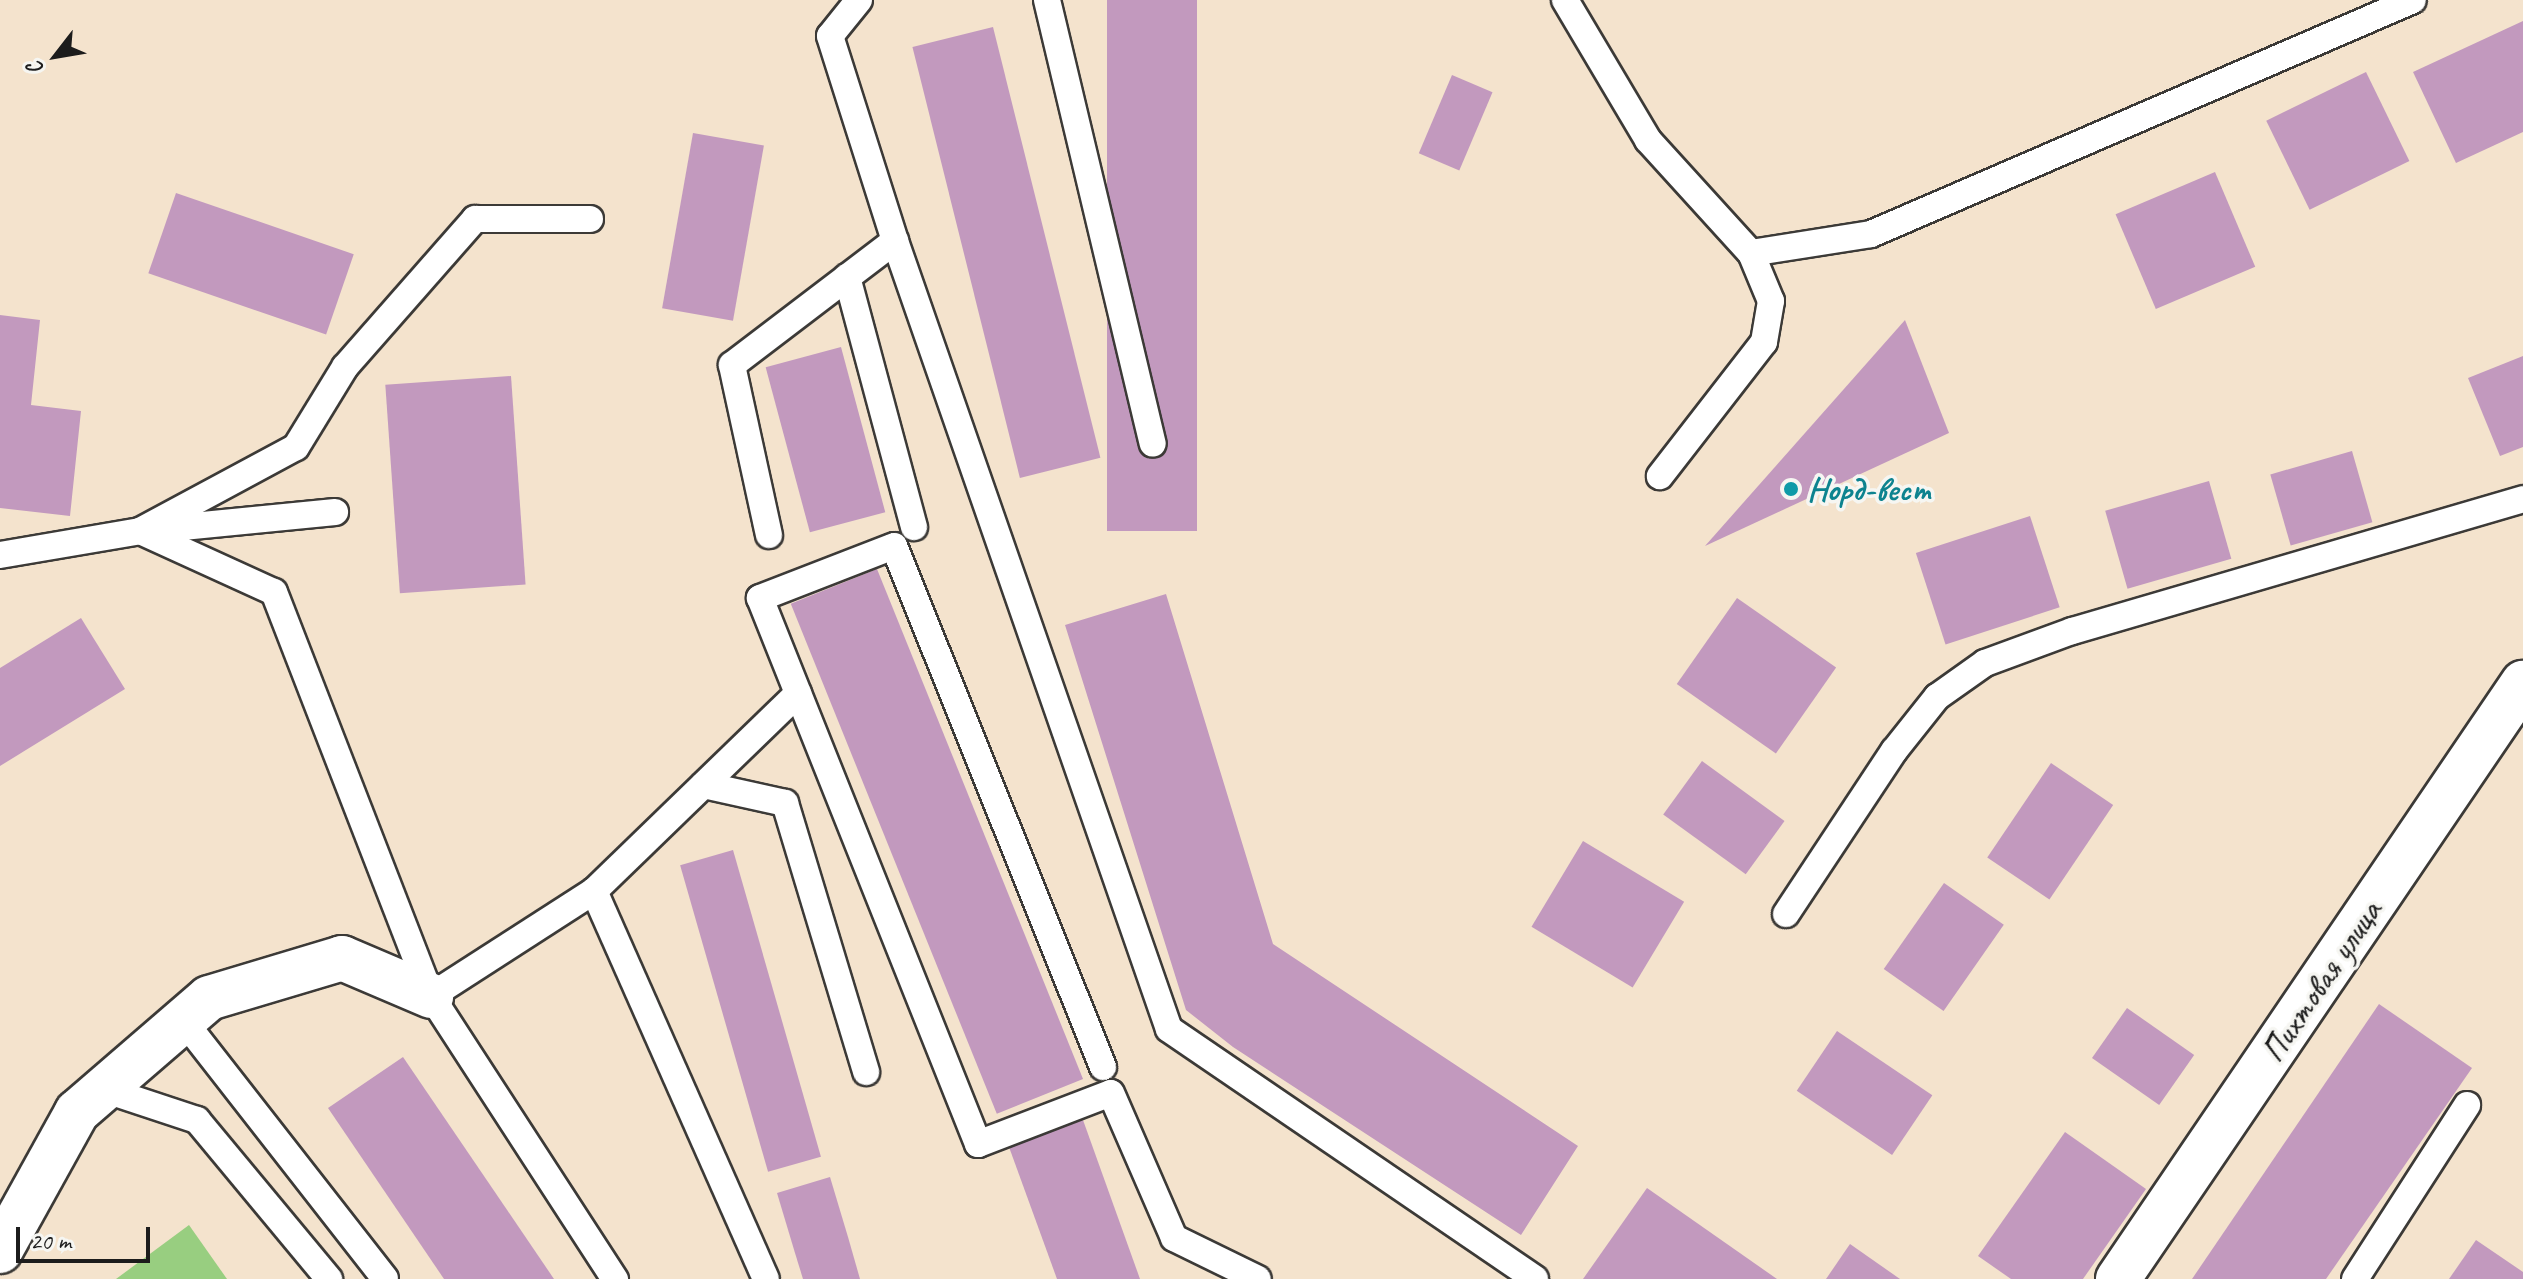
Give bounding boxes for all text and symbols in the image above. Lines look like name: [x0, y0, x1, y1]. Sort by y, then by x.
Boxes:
north arrow: [16, 16, 96, 96]
text: С: [21, 57, 50, 80]
place label: Норд-вест: [1807, 469, 1931, 509]
marker: Норд-вест: [1782, 480, 1800, 498]
street label: Пихтовая улица: [2251, 892, 2391, 1070]
scale bar: [20, 1211, 154, 1261]
text: 20 m: [30, 1226, 71, 1256]

